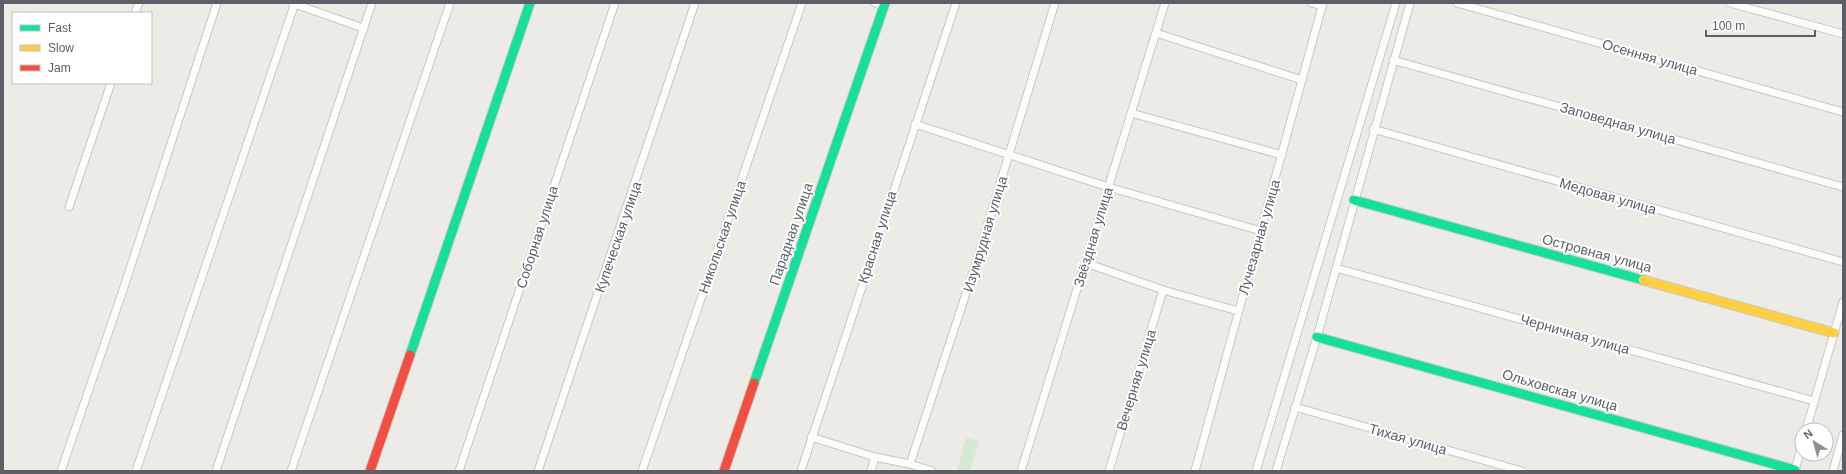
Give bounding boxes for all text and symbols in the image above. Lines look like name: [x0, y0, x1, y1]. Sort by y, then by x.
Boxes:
legend: [12, 12, 152, 84]
scale bar: [1706, 12, 1815, 38]
text: 100 m: [1712, 19, 1745, 33]
text: Fast: [48, 21, 72, 35]
street label: Осенняя улица: [1600, 36, 1700, 78]
text: Slow: [48, 41, 74, 55]
text: Jam: [48, 61, 71, 75]
street label: Заповедная улица: [1558, 99, 1678, 147]
street label: Изумрудная улица: [960, 174, 1010, 294]
street label: Медовая улица: [1558, 174, 1659, 218]
street label: Никольская улица: [695, 178, 749, 296]
street label: Лучезарная улица: [1235, 178, 1283, 296]
street label: Купеческая улица: [591, 179, 645, 295]
street label: Парадная улица: [766, 181, 816, 287]
street label: Соборная улица: [513, 183, 561, 290]
street label: Звёздная улица: [1070, 185, 1116, 289]
street label: Красная улица: [855, 189, 900, 285]
street label: Островная улица: [1540, 231, 1654, 275]
street label: Черничная улица: [1518, 311, 1632, 357]
street label: Вечерняя улица: [1113, 327, 1159, 432]
street label: Ольховская улица: [1500, 366, 1620, 414]
street label: Тихая улица: [1367, 420, 1449, 458]
north arrow: [1794, 422, 1834, 462]
text: N: [1801, 427, 1815, 441]

